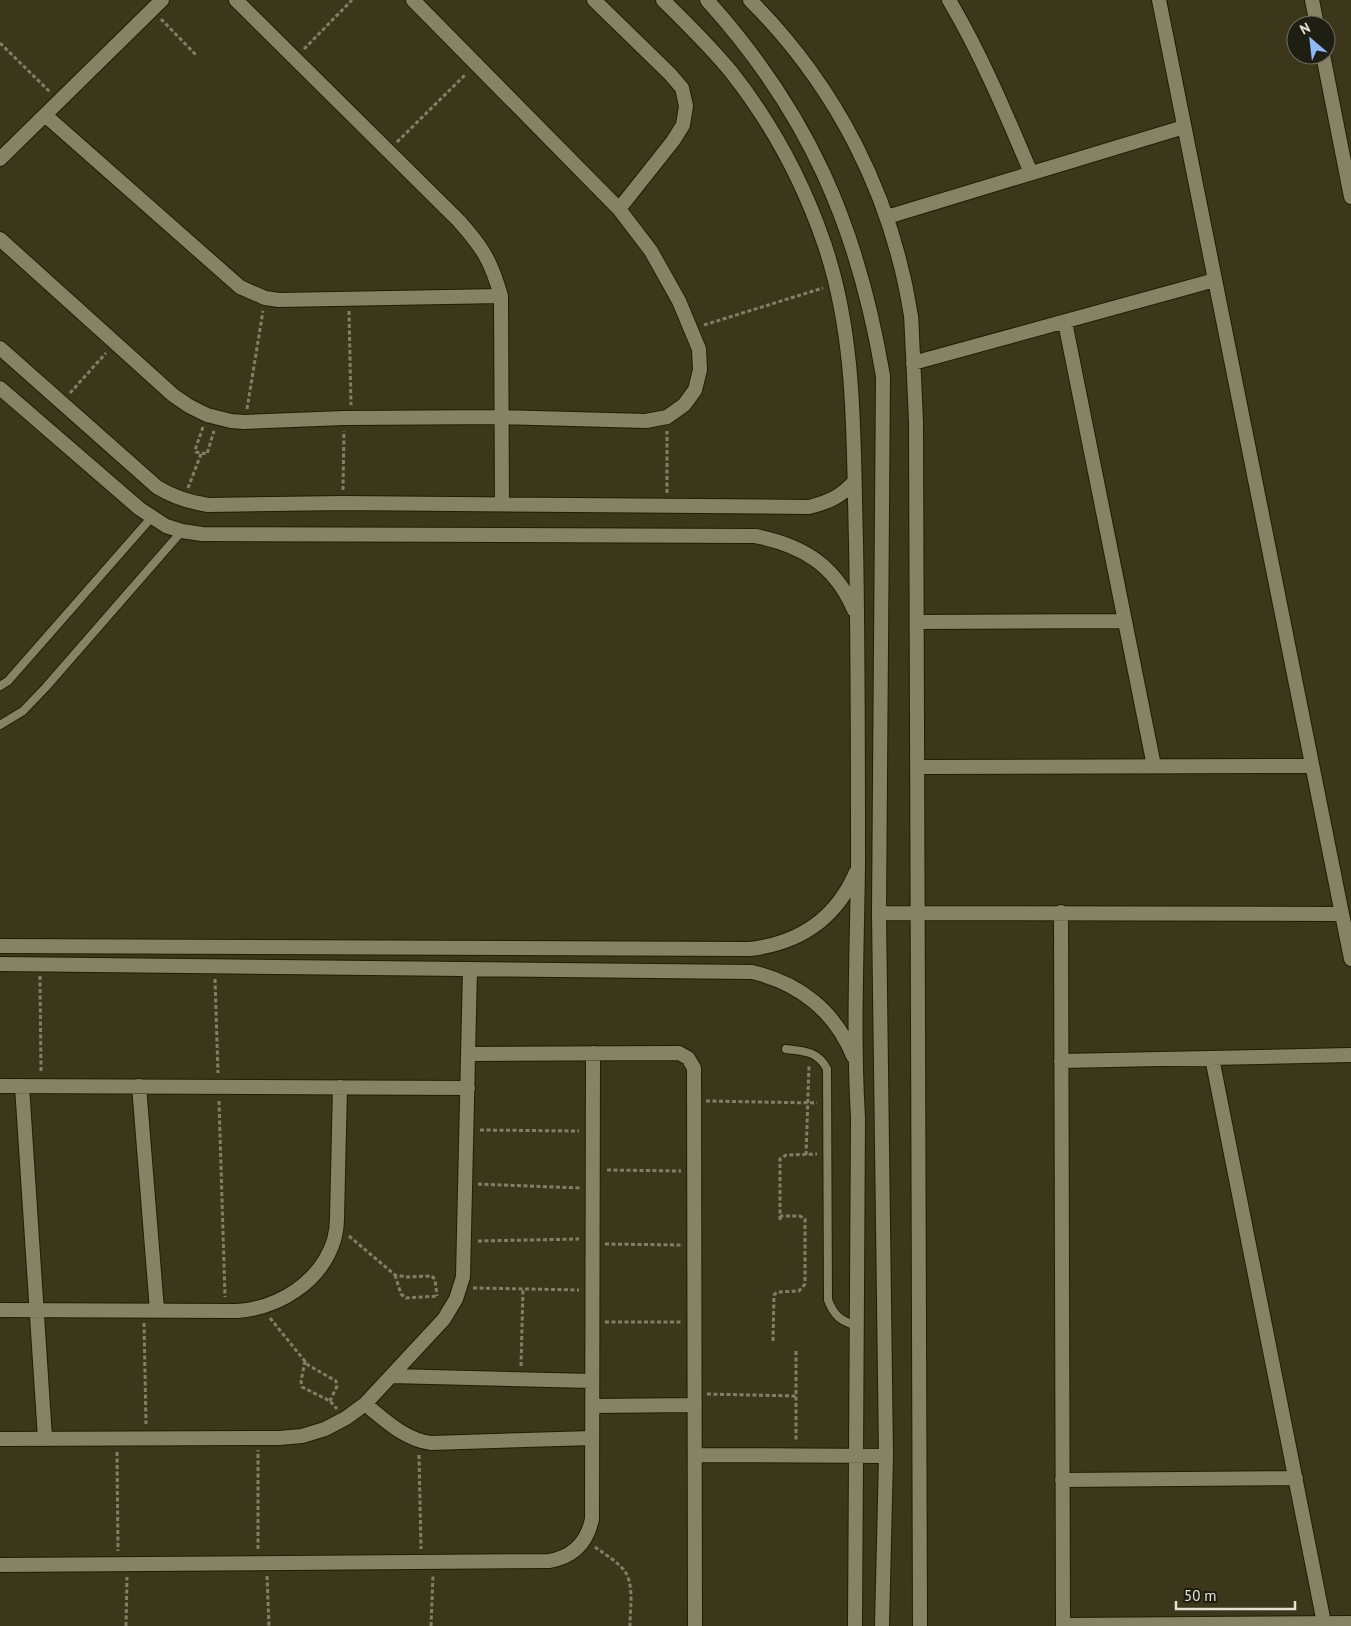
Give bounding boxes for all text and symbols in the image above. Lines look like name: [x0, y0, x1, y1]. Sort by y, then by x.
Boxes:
north arrow: [1286, 15, 1336, 65]
text: N: [1297, 18, 1313, 39]
scale bar: [1176, 1578, 1295, 1610]
text: 50 m: [1184, 1586, 1217, 1605]

